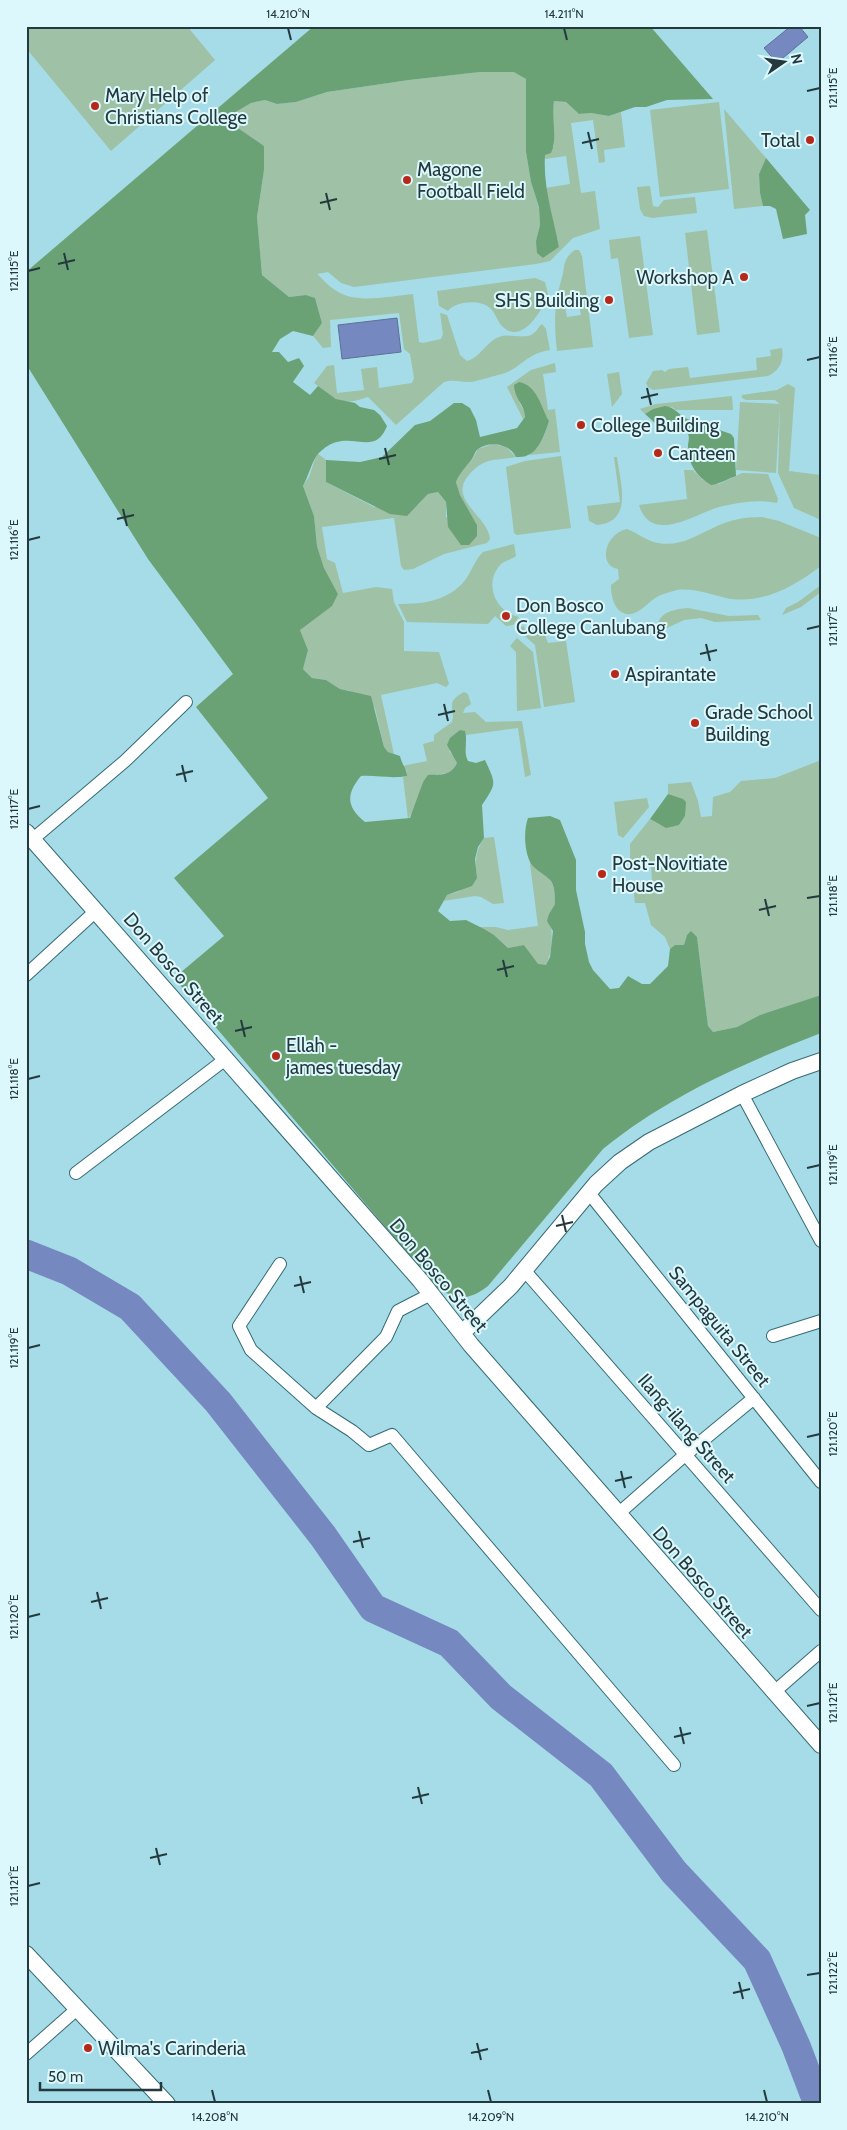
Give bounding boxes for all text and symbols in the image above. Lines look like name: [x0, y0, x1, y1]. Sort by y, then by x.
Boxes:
text: 14.210°N: [266, 6, 310, 21]
text: 14.211°N: [544, 6, 584, 21]
north arrow: [760, 38, 810, 88]
text: N: [787, 52, 807, 66]
text: 121.115°E: [825, 67, 840, 108]
place label: Mary Help of Christians College: [105, 84, 247, 129]
marker: Mary Help of Christians College: [89, 100, 101, 112]
place label: Total: [761, 129, 801, 152]
marker: Total: [804, 134, 816, 146]
place label: Magone Football Field: [417, 158, 525, 203]
marker: Magone Football Field: [401, 174, 413, 186]
text: 121.115°E: [6, 250, 21, 291]
place label: Workshop A: [637, 266, 734, 289]
marker: Workshop A: [738, 271, 750, 283]
place label: SHS Building: [495, 289, 600, 312]
marker: SHS Building: [603, 294, 615, 306]
text: 121.116°E: [825, 336, 840, 378]
place label: College Building: [591, 414, 720, 437]
marker: College Building: [575, 419, 587, 431]
place label: Canteen: [668, 442, 736, 465]
marker: Canteen: [652, 447, 664, 459]
text: 121.116°E: [6, 519, 21, 561]
place label: Don Bosco College Canlubang: [516, 594, 666, 639]
text: 121.117°E: [825, 605, 840, 646]
marker: Don Bosco College Canlubang: [500, 610, 512, 622]
place label: Aspirantate: [625, 663, 716, 686]
marker: Aspirantate: [609, 668, 621, 680]
place label: Grade School Building: [705, 701, 813, 746]
marker: Grade School Building: [689, 717, 701, 729]
text: 121.117°E: [6, 788, 21, 829]
place label: Post-Novitiate House: [612, 852, 728, 897]
marker: Post-Novitiate House: [596, 868, 608, 880]
text: 121.118°E: [825, 875, 840, 917]
street label: Don Bosco Street: [119, 908, 229, 1029]
place label: Ellah - james tuesday: [285, 1034, 401, 1079]
marker: Ellah - james tuesday: [270, 1050, 282, 1062]
text: 121.118°E: [6, 1058, 21, 1100]
text: 121.119°E: [825, 1144, 840, 1186]
street label: Don Bosco Street: [385, 1214, 493, 1337]
street label: Sampaguita Street: [664, 1261, 776, 1392]
text: 121.119°E: [6, 1327, 21, 1369]
street label: Ilang-ilang Street: [633, 1369, 741, 1488]
text: 121.120°E: [825, 1411, 840, 1457]
street label: Don Bosco Street: [648, 1522, 758, 1643]
text: 121.120°E: [6, 1594, 21, 1640]
text: 121.121°E: [825, 1682, 840, 1723]
text: 121.121°E: [6, 1865, 21, 1906]
text: 121.122°E: [825, 1951, 840, 1995]
place label: Wilma's Carinderia: [98, 2037, 246, 2060]
marker: Wilma's Carinderia: [82, 2042, 94, 2054]
scale bar: [40, 2060, 161, 2092]
text: 50 m: [48, 2068, 83, 2086]
text: 14.208°N: [191, 2109, 239, 2124]
text: 14.209°N: [468, 2109, 514, 2124]
text: 14.210°N: [745, 2109, 789, 2124]

